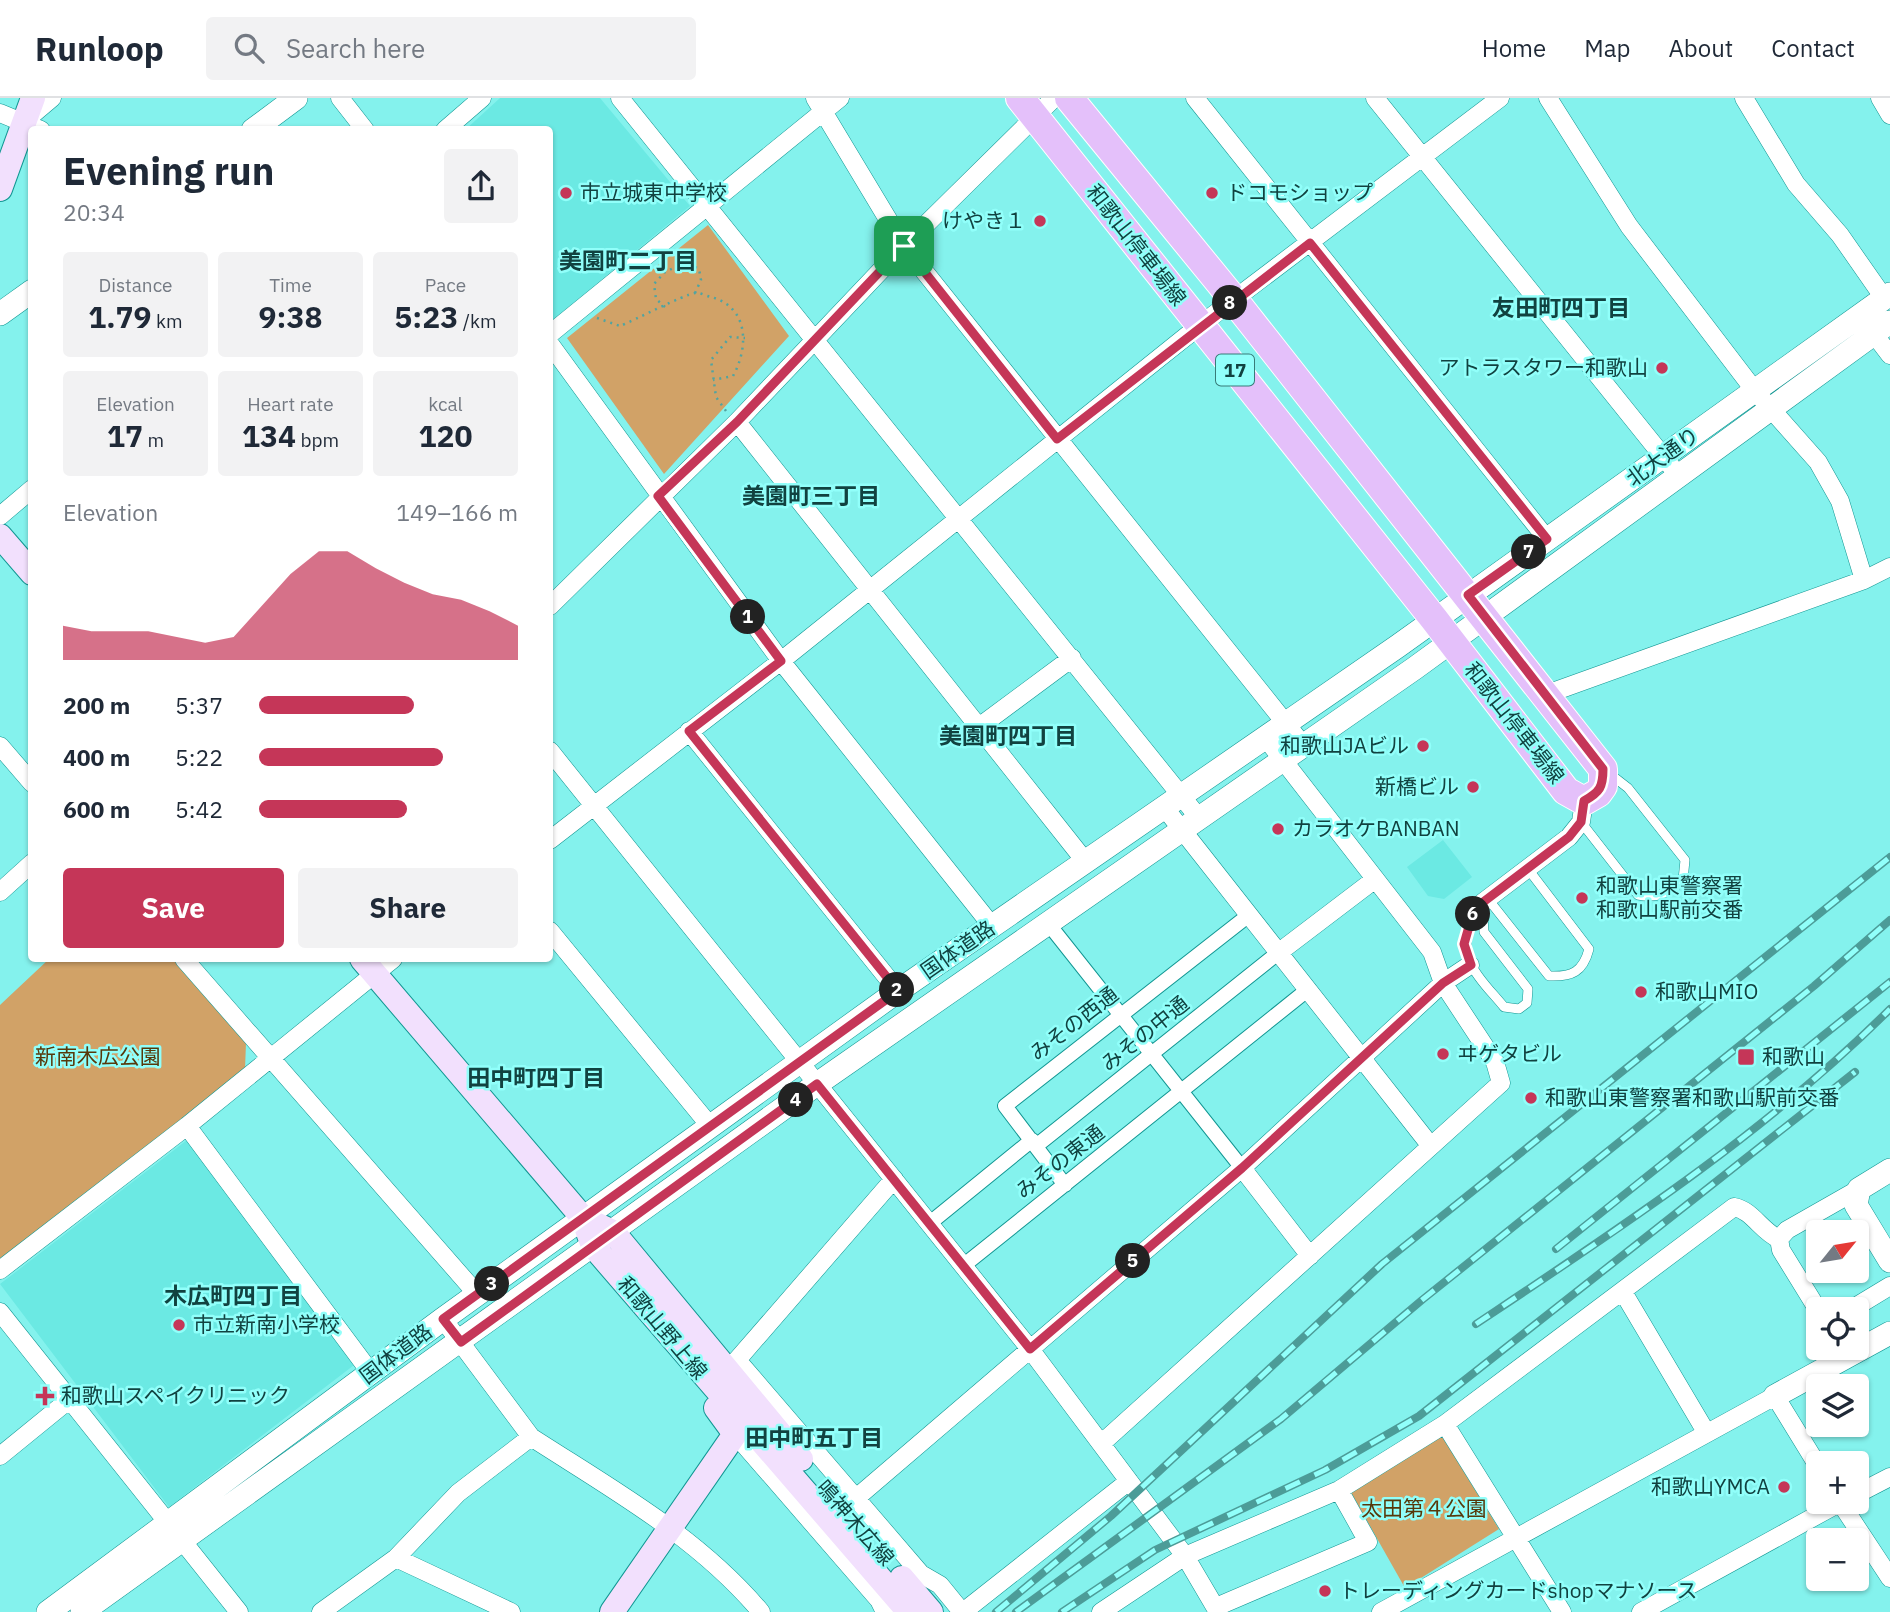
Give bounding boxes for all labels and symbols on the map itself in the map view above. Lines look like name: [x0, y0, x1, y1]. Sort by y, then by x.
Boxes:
place label: 市立城東中学校: [580, 178, 727, 206]
street label: 和歌山停車場線: [1081, 178, 1193, 311]
place label: ドコモショップ: [1226, 178, 1373, 206]
marker: 市立城東中学校: [558, 185, 574, 201]
marker: ドコモショップ: [1204, 185, 1220, 201]
place label: けやき１: [942, 206, 1026, 234]
marker: けやき１: [1032, 213, 1048, 229]
pin: [874, 216, 934, 276]
district label: 美園町二丁目: [559, 245, 697, 275]
pin: 8: [1212, 286, 1248, 320]
district label: 友田町四丁目: [1492, 292, 1630, 322]
place label: アトラスタワー和歌山: [1438, 353, 1648, 381]
road number: 17: [1216, 354, 1254, 386]
marker: アトラスタワー和歌山: [1654, 360, 1670, 376]
street label: 北大通り: [1620, 420, 1705, 492]
district label: 美園町三丁目: [742, 480, 880, 510]
pin: 7: [1512, 534, 1546, 570]
pin: 1: [730, 600, 766, 634]
street label: 和歌山停車場線: [1459, 656, 1571, 789]
district label: 美園町四丁目: [939, 720, 1077, 750]
place label: 和歌山JAビル: [1280, 731, 1409, 759]
marker: 和歌山JAビル: [1415, 738, 1431, 754]
place label: 新橋ビル: [1375, 772, 1459, 800]
marker: 新橋ビル: [1465, 779, 1481, 795]
place label: カラオケBANBAN: [1292, 814, 1460, 842]
marker: カラオケBANBAN: [1270, 821, 1286, 837]
place label: 和歌山東警察署 和歌山駅前交番: [1596, 871, 1743, 923]
marker: 和歌山東警察署 和歌山駅前交番: [1574, 890, 1590, 906]
pin: 6: [1456, 896, 1490, 932]
street label: 国体道路: [915, 914, 1000, 985]
pin: 2: [880, 972, 914, 1008]
place label: 和歌山MIO: [1655, 977, 1758, 1005]
street label: みその西通: [1023, 980, 1123, 1067]
marker: 和歌山MIO: [1633, 984, 1649, 1000]
street label: みその中通: [1095, 989, 1194, 1077]
place label: ヰゲタビル: [1457, 1039, 1562, 1067]
park label: 新南木広公園: [35, 1042, 161, 1070]
place label: 和歌山: [1762, 1042, 1825, 1070]
marker: ヰゲタビル: [1435, 1046, 1451, 1062]
marker: 和歌山: [1736, 1047, 1756, 1067]
district label: 田中町四丁目: [467, 1062, 605, 1092]
pin: 4: [778, 1082, 814, 1118]
place label: 和歌山東警察署和歌山駅前交番: [1545, 1083, 1839, 1111]
marker: 和歌山東警察署和歌山駅前交番: [1523, 1090, 1539, 1106]
street label: みその東通: [1009, 1118, 1109, 1205]
north arrow: [1806, 1220, 1869, 1283]
pin: 5: [1116, 1244, 1150, 1278]
pin: 3: [475, 1266, 510, 1302]
street label: 和歌山野上線: [612, 1270, 714, 1385]
district label: 木広町四丁目: [164, 1280, 302, 1310]
place label: 市立新南小学校: [193, 1310, 340, 1338]
marker: 市立新南小学校: [171, 1317, 187, 1333]
street label: 国体道路: [353, 1317, 437, 1390]
place label: 和歌山スペイクリニック: [61, 1381, 290, 1409]
marker: 和歌山スペイクリニック: [35, 1386, 55, 1406]
district label: 田中町五丁目: [745, 1422, 883, 1452]
place label: 和歌山YMCA: [1651, 1472, 1770, 1500]
street label: 鳴神木広線: [811, 1474, 901, 1571]
marker: 和歌山YMCA: [1776, 1479, 1792, 1495]
park label: 太田第４公園: [1361, 1494, 1487, 1522]
place label: トレーディングカードshopマナソース: [1339, 1576, 1698, 1604]
marker: トレーディングカードshopマナソース: [1317, 1583, 1333, 1599]

